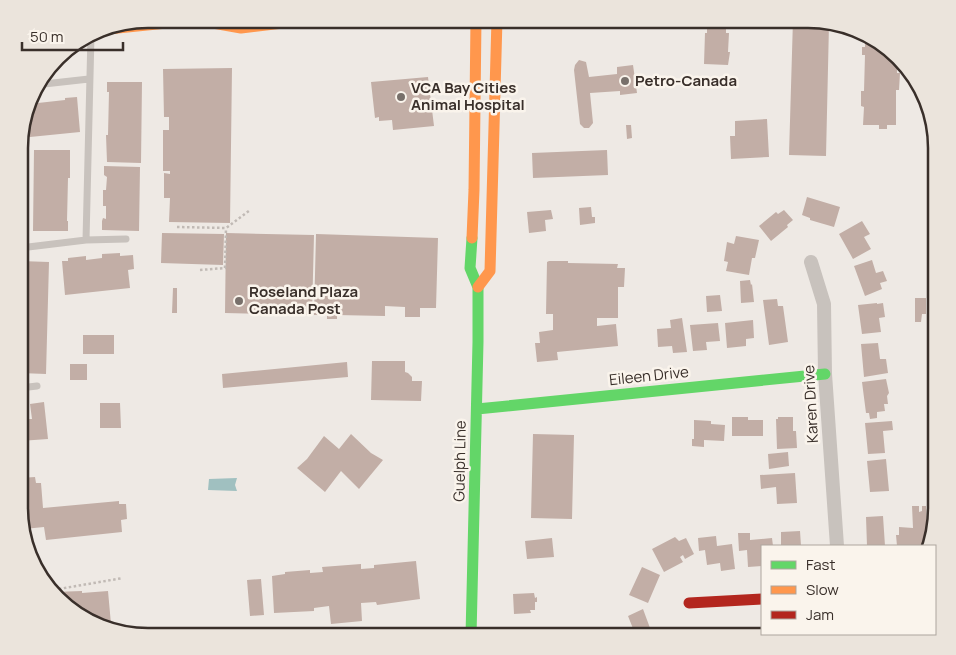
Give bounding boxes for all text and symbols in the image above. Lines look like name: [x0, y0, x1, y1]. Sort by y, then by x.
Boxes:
scale bar: [22, 20, 124, 52]
text: 50 m: [30, 26, 64, 47]
place label: Petro-Canada: [635, 70, 737, 91]
marker: Petro-Canada: [619, 75, 631, 87]
place label: VCA Bay Cities Animal Hospital: [411, 77, 525, 115]
marker: VCA Bay Cities Animal Hospital: [395, 91, 407, 103]
place label: Roseland Plaza Canada Post: [249, 281, 358, 319]
marker: Roseland Plaza Canada Post: [233, 295, 245, 307]
street label: Eileen Drive: [608, 361, 690, 390]
street label: Karen Drive: [798, 364, 823, 444]
street label: Guelph Line: [448, 420, 471, 502]
legend: [761, 545, 936, 635]
text: Fast: [806, 554, 835, 575]
text: Slow: [806, 579, 839, 600]
text: Jam: [806, 604, 834, 625]

